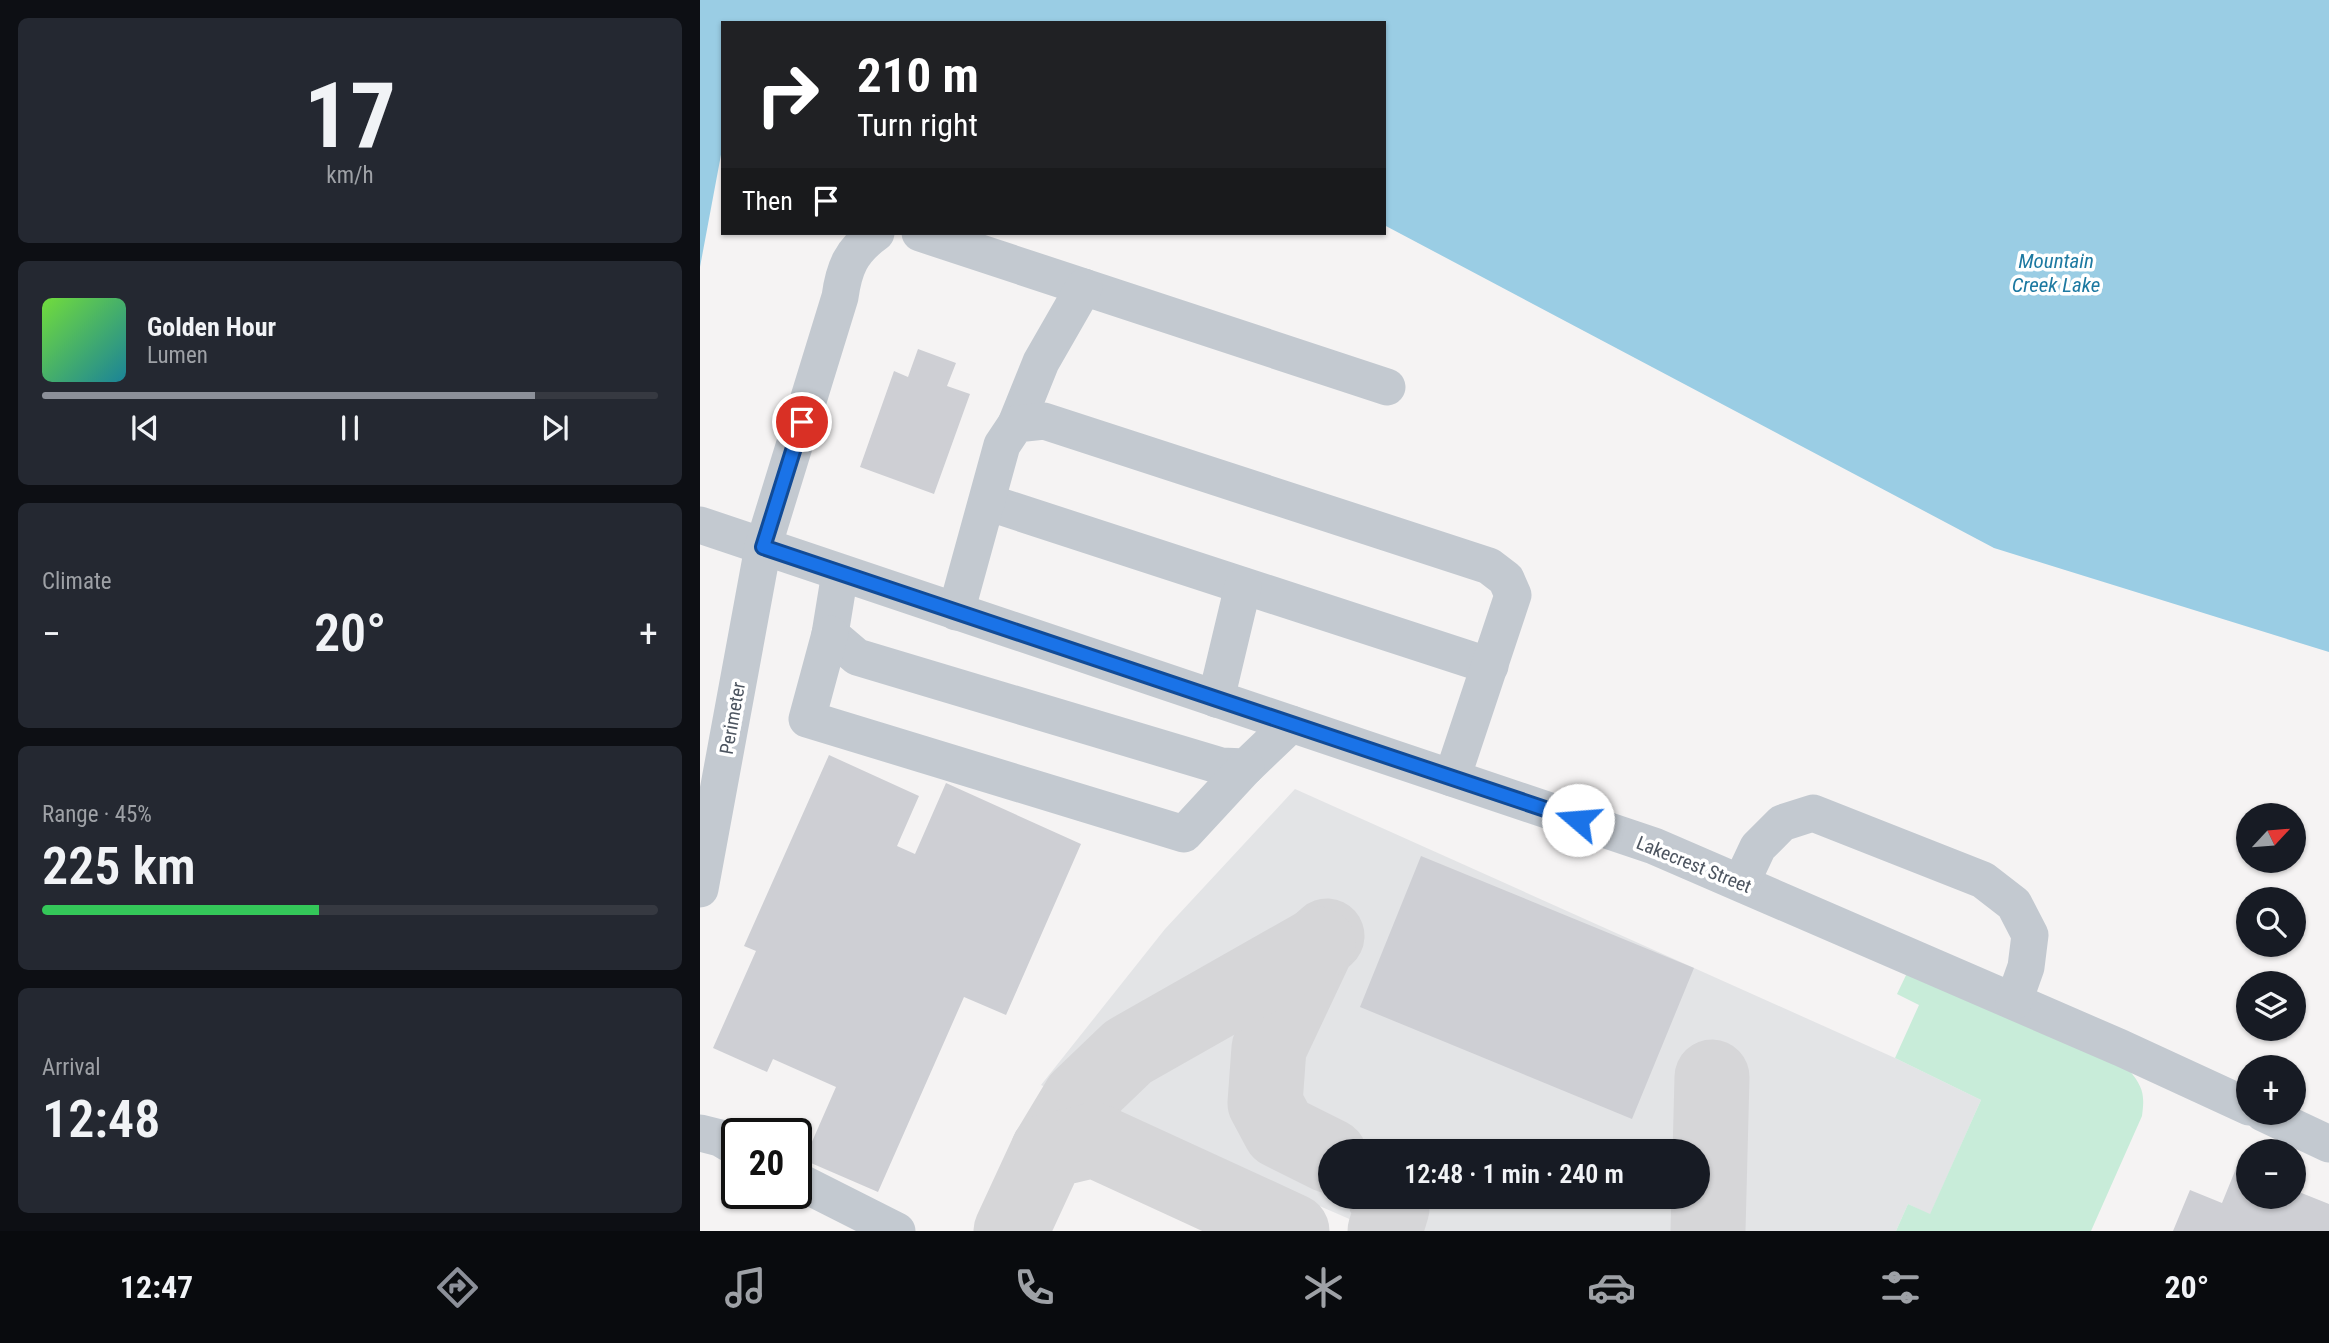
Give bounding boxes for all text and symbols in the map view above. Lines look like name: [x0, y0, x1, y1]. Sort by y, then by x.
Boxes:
text: 210 m: [857, 47, 979, 104]
icon: right: [742, 49, 833, 140]
text: 17: [304, 63, 396, 169]
text: Turn right: [857, 106, 978, 144]
text: km/h: [326, 162, 374, 189]
icon: arrive: [807, 182, 845, 220]
text: Then: [742, 186, 793, 216]
water label: Mountain Creek Lake: [2012, 249, 2100, 297]
text: Golden Hour: [147, 312, 276, 342]
text: Lumen: [147, 342, 208, 369]
pin: [772, 392, 832, 452]
icon: arrive: [783, 403, 821, 441]
icon: previous: [126, 409, 164, 447]
icon: pause: [331, 409, 369, 447]
icon: next: [536, 409, 574, 447]
text: Climate: [42, 568, 112, 595]
text: 20°: [314, 603, 386, 664]
text: −: [42, 612, 61, 656]
text: +: [639, 612, 658, 656]
street label: Perimeter: [715, 680, 750, 756]
position arrow: [1541, 783, 1615, 857]
text: Range · 45%: [42, 801, 152, 828]
north arrow: [2236, 803, 2306, 873]
map controls: [2236, 803, 2306, 1209]
street label: Lakecrest Street: [1633, 831, 1755, 898]
text: 225 km: [42, 836, 196, 897]
button: search: [2236, 887, 2306, 957]
button: layers: [2236, 971, 2306, 1041]
text: Arrival: [42, 1054, 101, 1081]
button: +: [2236, 1055, 2306, 1125]
text: 12:48: [42, 1089, 160, 1150]
speed limit sign: 20: [721, 1118, 812, 1209]
button: −: [2236, 1139, 2306, 1209]
text: 12:48 · 1 min · 240 m: [1404, 1159, 1624, 1189]
icon: directions: [433, 1263, 482, 1312]
icon: music: [721, 1263, 770, 1312]
icon: phone: [1010, 1263, 1059, 1312]
icon: climate: [1299, 1263, 1348, 1312]
icon: car: [1587, 1263, 1636, 1312]
icon: filters: [1876, 1263, 1925, 1312]
text: 12:47: [120, 1268, 193, 1306]
text: 20°: [2164, 1268, 2209, 1306]

